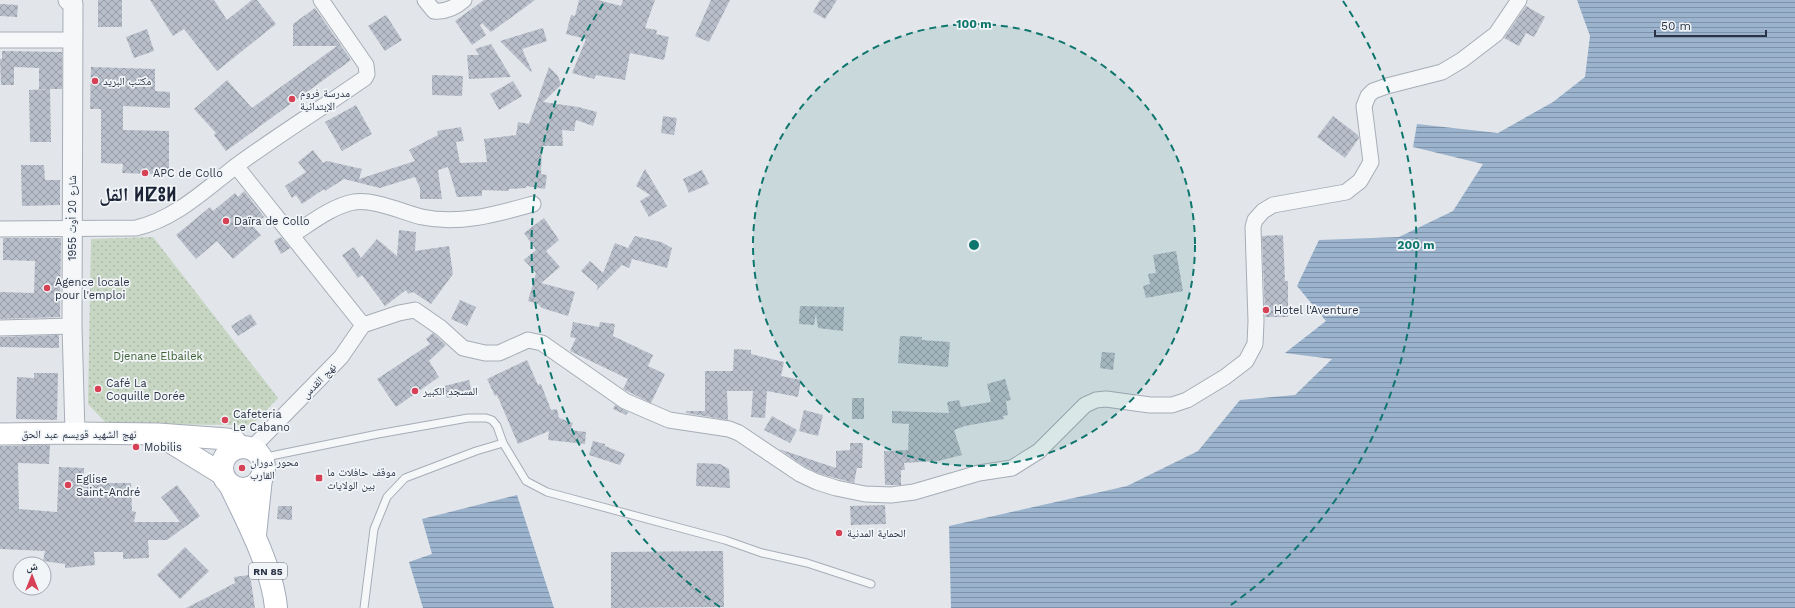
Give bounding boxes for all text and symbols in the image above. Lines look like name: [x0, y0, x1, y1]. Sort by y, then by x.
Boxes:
scale bar: [1655, 12, 1766, 38]
text: 100 m: [956, 17, 992, 31]
text: 50 m: [1661, 19, 1691, 33]
place label: مكتب البريد: [103, 75, 151, 88]
marker: مكتب البريد: [90, 76, 100, 86]
place label: مدرسة فروم الإبتدائية: [300, 87, 350, 113]
marker: مدرسة فروم الإبتدائية: [287, 94, 297, 104]
place label: APC de Collo: [153, 167, 223, 180]
marker: APC de Collo: [140, 168, 150, 178]
street label: شارع 20 أوت 1955: [65, 175, 79, 261]
district label: القل ⵍⵇⵓⵍ: [99, 183, 177, 206]
place label: Daïra de Collo: [234, 215, 310, 228]
marker: Daïra de Collo: [221, 216, 231, 226]
centre of rings: [967, 238, 981, 252]
text: 200 m: [1397, 238, 1435, 252]
place label: Agence locale pour l'emploi: [55, 276, 130, 302]
marker: Agence locale pour l'emploi: [42, 283, 52, 293]
place label: Hotel l'Aventure: [1274, 304, 1359, 317]
marker: Hotel l'Aventure: [1261, 305, 1271, 315]
park label: Djenane Elbailek: [113, 350, 203, 363]
street label: نهج القدس: [299, 361, 339, 401]
place label: Café La Coquille Dorée: [106, 377, 185, 403]
marker: Café La Coquille Dorée: [93, 384, 103, 394]
place label: المسجد الكبير: [422, 385, 478, 398]
marker: المسجد الكبير: [410, 386, 420, 396]
place label: Cafeteria Le Cabano: [233, 408, 290, 434]
marker: Cafeteria Le Cabano: [220, 415, 230, 425]
street label: نهج الشهيد قويسم عبد الحق: [21, 428, 137, 442]
place label: Mobilis: [144, 441, 182, 454]
marker: Mobilis: [131, 442, 141, 452]
place label: محور دوران القارب: [250, 456, 299, 482]
marker: محور دوران القارب: [237, 463, 247, 473]
place label: موقف حافلات ما بين الولايات: [327, 466, 396, 492]
place label: Eglise Saint-André: [76, 473, 140, 499]
marker: موقف حافلات ما بين الولايات: [314, 473, 324, 483]
marker: Eglise Saint-André: [63, 480, 73, 490]
place label: الحماية المدنية: [847, 527, 906, 540]
marker: الحماية المدنية: [834, 528, 844, 538]
north arrow: [12, 556, 52, 596]
text: ش: [26, 560, 38, 574]
road number: RN 85: [249, 563, 287, 579]

